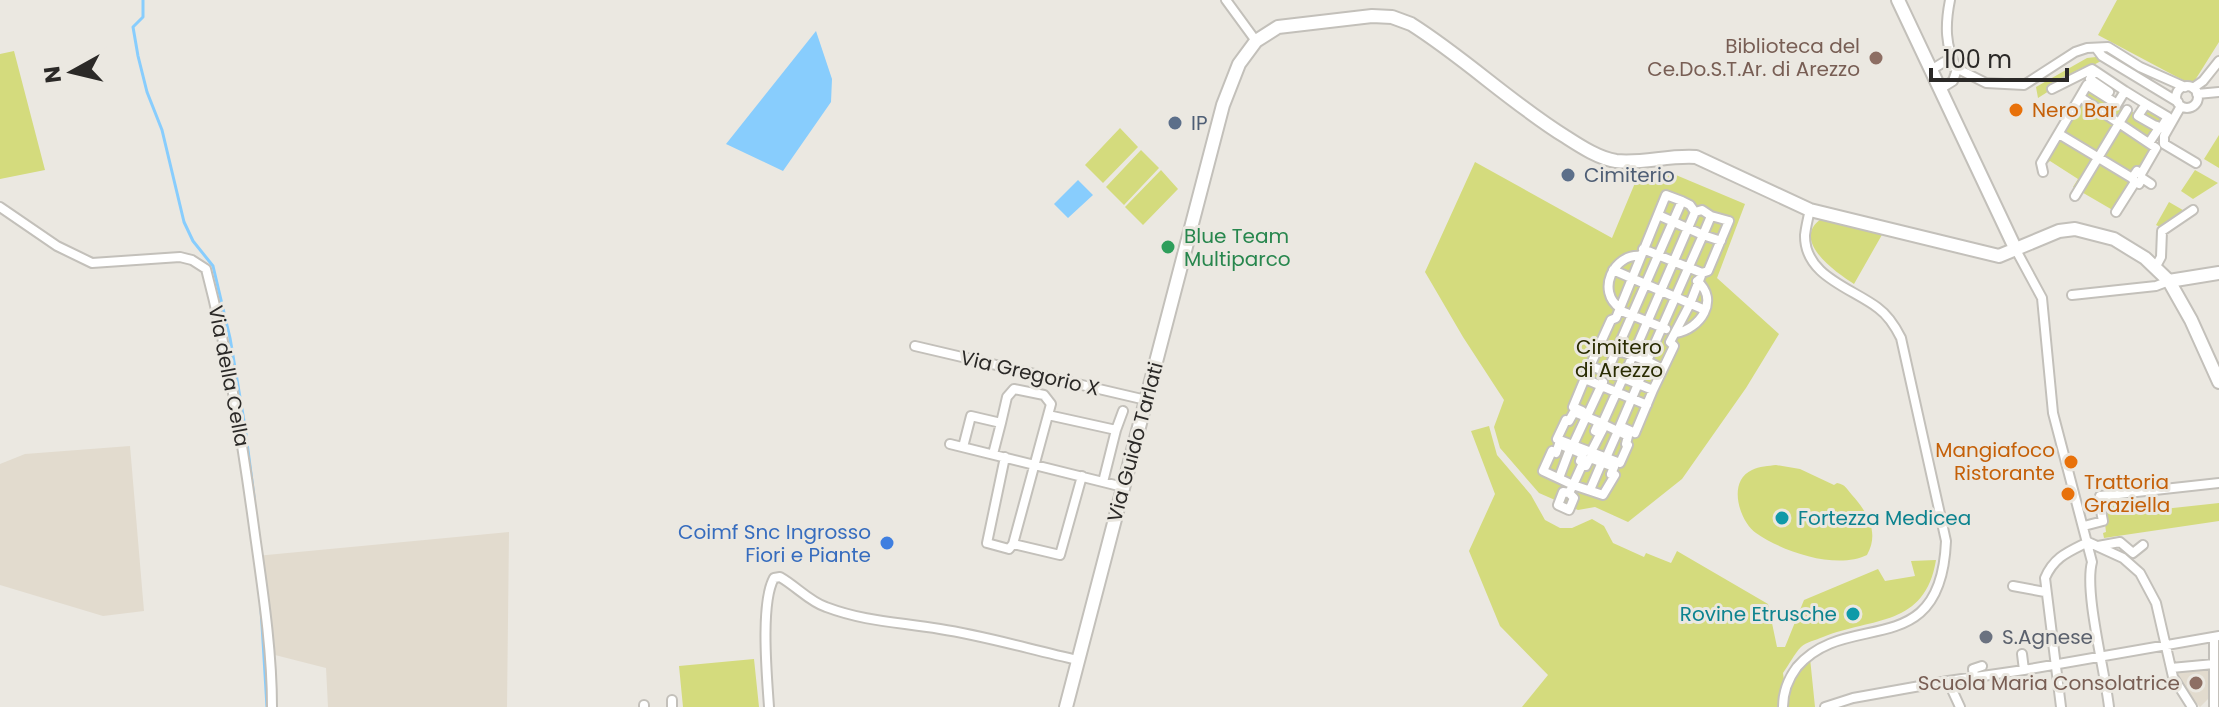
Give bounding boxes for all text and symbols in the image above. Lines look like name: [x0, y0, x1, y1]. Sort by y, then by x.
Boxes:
north arrow: [32, 32, 112, 112]
place label: Biblioteca del Ce.Do.S.T.Ar. di Arezzo: [1647, 32, 1860, 83]
scale bar: [1931, 32, 2067, 82]
text: 100 m: [1943, 43, 2012, 76]
marker: Biblioteca del Ce.Do.S.T.Ar. di Arezzo: [1867, 49, 1885, 67]
text: N: [36, 64, 69, 85]
place label: Nero Bar: [2032, 96, 2117, 124]
marker: Nero Bar: [2007, 101, 2025, 119]
place label: IP: [1191, 109, 1208, 137]
marker: IP: [1166, 114, 1184, 132]
place label: Cimiterio: [1584, 161, 1675, 189]
marker: Cimiterio: [1559, 166, 1577, 184]
place label: Blue Team Multiparco: [1184, 222, 1291, 273]
marker: Blue Team Multiparco: [1159, 238, 1177, 256]
street label: Via della Cella: [202, 303, 256, 449]
park label: Cimitero di Arezzo: [1575, 333, 1663, 384]
street label: Via Gregorio X: [958, 343, 1102, 403]
street label: Via Guido Tarlati: [1100, 359, 1170, 525]
place label: Mangiafoco Ristorante: [1935, 436, 2055, 487]
marker: Mangiafoco Ristorante: [2062, 453, 2080, 471]
place label: Trattoria Graziella: [2084, 468, 2170, 519]
marker: Trattoria Graziella: [2059, 485, 2077, 503]
place label: Fortezza Medicea: [1798, 504, 1971, 532]
marker: Fortezza Medicea: [1773, 509, 1791, 527]
place label: Coimf Snc Ingrosso Fiori e Piante: [678, 518, 871, 569]
marker: Coimf Snc Ingrosso Fiori e Piante: [878, 534, 896, 552]
place label: Rovine Etrusche: [1680, 600, 1837, 628]
marker: Rovine Etrusche: [1844, 605, 1862, 623]
place label: S.Agnese: [2002, 623, 2093, 651]
marker: S.Agnese: [1977, 628, 1995, 646]
place label: Scuola Maria Consolatrice: [1918, 669, 2180, 697]
marker: Scuola Maria Consolatrice: [2187, 674, 2205, 692]

